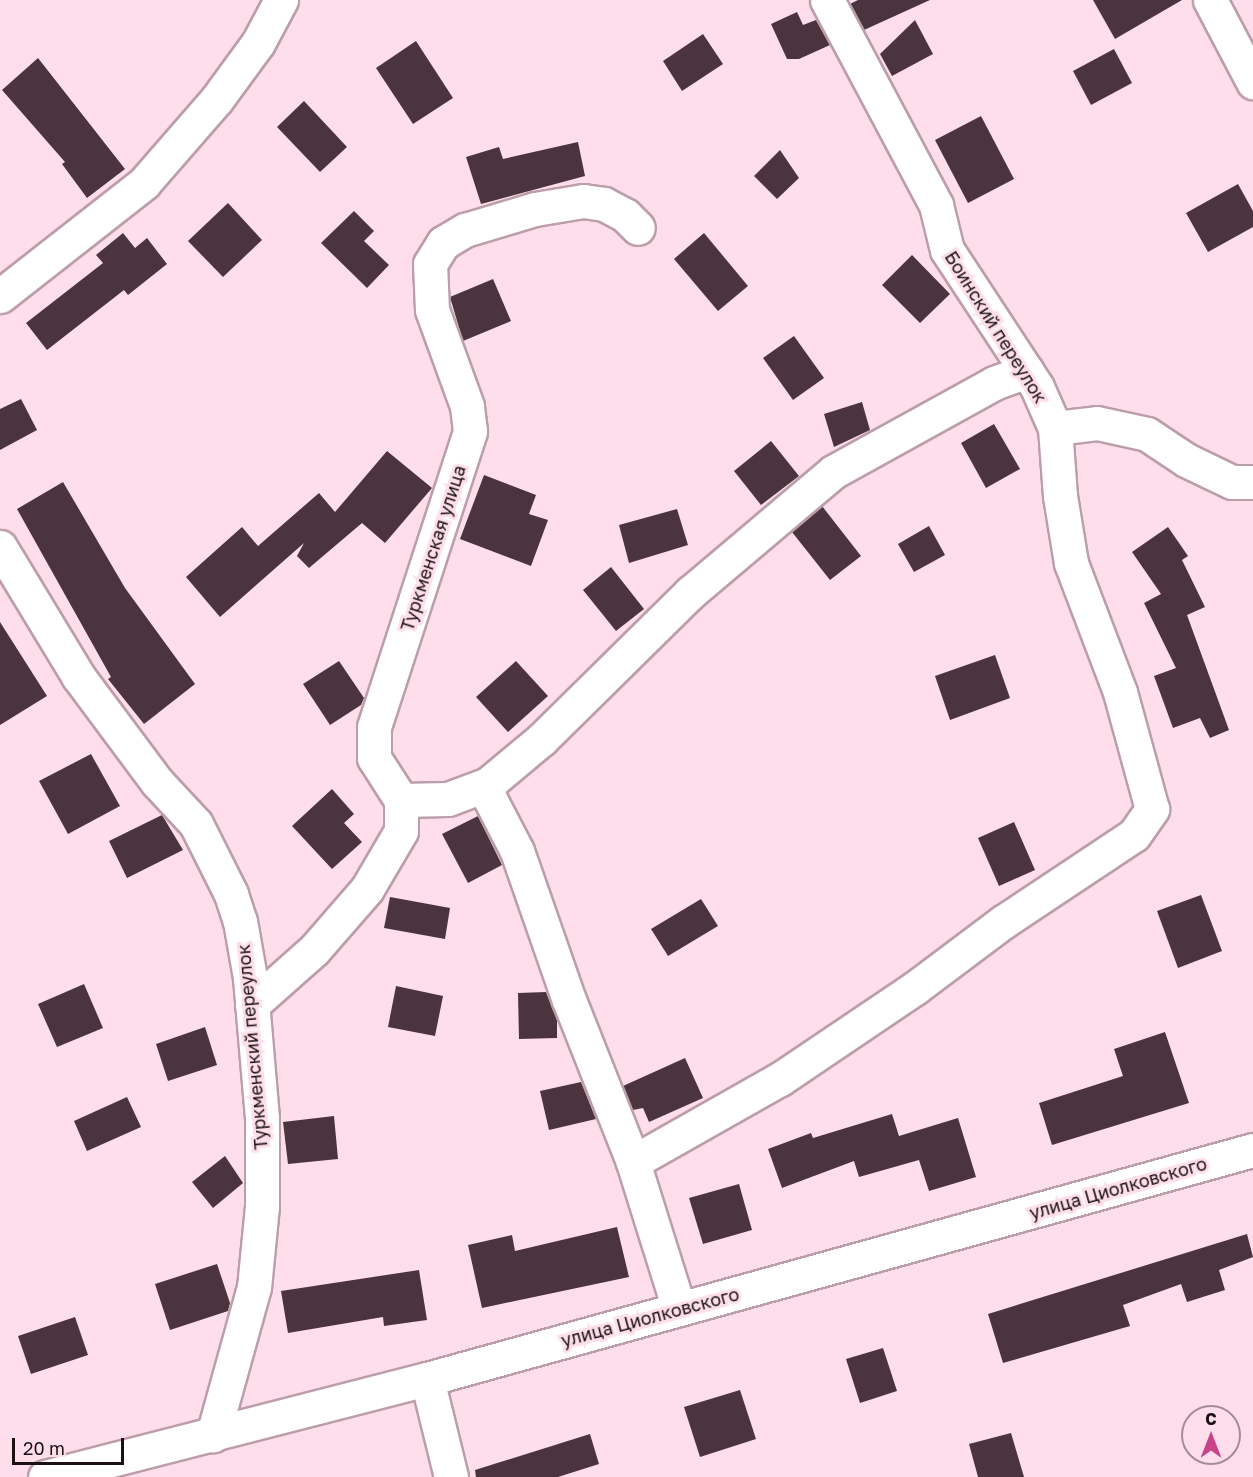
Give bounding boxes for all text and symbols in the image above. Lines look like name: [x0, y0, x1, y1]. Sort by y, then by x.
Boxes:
street label: Боинский переулок: [940, 247, 1052, 407]
street label: Туркменская улица: [396, 462, 470, 634]
street label: Туркменский переулок: [232, 943, 272, 1151]
street label: улица Циолковского: [1027, 1152, 1209, 1224]
street label: улица Циолковского: [559, 1283, 741, 1351]
north arrow: [1181, 1405, 1241, 1465]
text: С: [1205, 1409, 1217, 1429]
scale bar: [15, 1426, 128, 1464]
text: 20 m: [23, 1437, 65, 1459]

